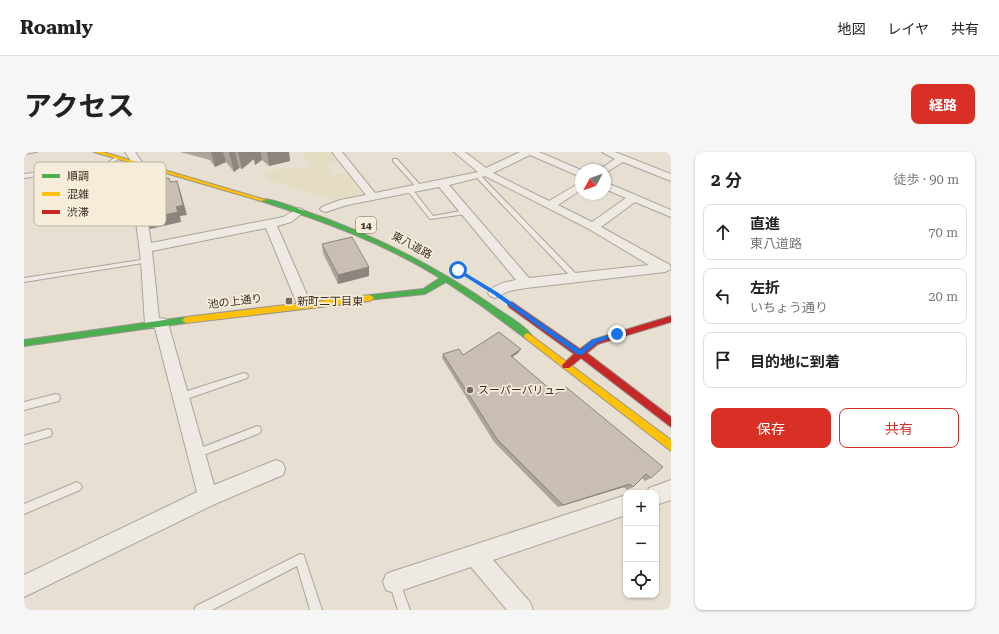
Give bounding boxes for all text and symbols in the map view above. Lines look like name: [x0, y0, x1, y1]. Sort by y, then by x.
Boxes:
text: Roamly: [20, 16, 93, 39]
text: 地図: [837, 21, 865, 37]
text: レイヤ: [887, 21, 929, 37]
text: 共有: [951, 21, 979, 37]
button: 経路: [911, 84, 975, 124]
text: アクセス: [24, 90, 135, 123]
legend: [34, 162, 166, 226]
north arrow: [575, 164, 611, 200]
text: 順調: [67, 170, 89, 183]
text: 2 分: [711, 170, 742, 190]
text: 徒歩 · 90 m: [893, 172, 959, 187]
text: 混雑: [67, 188, 89, 201]
text: 渋滞: [67, 206, 89, 219]
text: 直進: [750, 215, 780, 233]
road number: 14: [356, 217, 376, 233]
icon: ahead: [712, 221, 734, 243]
text: 70 m: [928, 225, 958, 240]
street label: 東八道路: [389, 229, 434, 262]
text: 東八道路: [750, 236, 802, 251]
route start: [449, 261, 467, 279]
text: 左折: [750, 279, 780, 297]
icon: left: [712, 285, 734, 307]
text: 20 m: [928, 289, 958, 304]
street label: 池の上通り: [207, 292, 263, 311]
place label: 新町二丁目東: [297, 295, 363, 308]
marker: 新町二丁目東: [284, 296, 294, 306]
text: いちょう通り: [750, 300, 828, 315]
route end: [608, 325, 626, 343]
icon: arrive: [712, 349, 734, 371]
text: 目的地に到着: [750, 353, 840, 371]
place label: スーパーバリュー: [478, 384, 566, 397]
marker: スーパーバリュー: [465, 385, 475, 395]
button: 保存: [711, 408, 831, 448]
button: 共有: [839, 408, 959, 448]
map controls: [623, 490, 659, 598]
button: +: [623, 490, 659, 526]
button: −: [623, 526, 659, 562]
button: locate: [623, 562, 659, 598]

